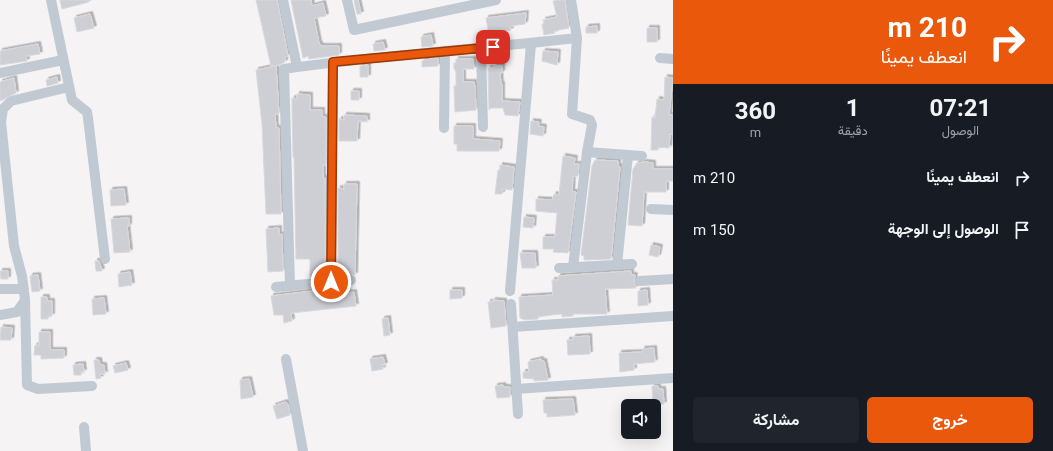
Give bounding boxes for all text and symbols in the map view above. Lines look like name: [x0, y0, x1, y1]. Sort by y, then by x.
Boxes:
text: 210 m: [888, 11, 967, 44]
icon: right: [981, 16, 1033, 68]
pin: [476, 30, 510, 64]
icon: arrive: [482, 36, 504, 58]
text: انعطف يمينًا: [881, 46, 967, 67]
text: 1: [846, 94, 860, 122]
text: 07:21: [929, 94, 991, 122]
text: 360: [735, 97, 776, 125]
text: دقيقة: [838, 123, 868, 138]
text: الوصول: [942, 123, 979, 138]
text: m: [750, 125, 761, 140]
icon: right: [1011, 167, 1033, 189]
text: انعطف يمينًا: [926, 168, 999, 186]
text: 210 m: [693, 169, 735, 187]
icon: arrive: [1011, 219, 1033, 241]
text: الوصول إلى الوجهة: [888, 220, 999, 238]
text: 150 m: [693, 221, 735, 239]
position arrow: [310, 261, 352, 303]
button: مشاركة: [693, 397, 859, 443]
button: خروج: [867, 397, 1033, 443]
map controls: [621, 399, 661, 439]
button: sound: [621, 399, 661, 439]

